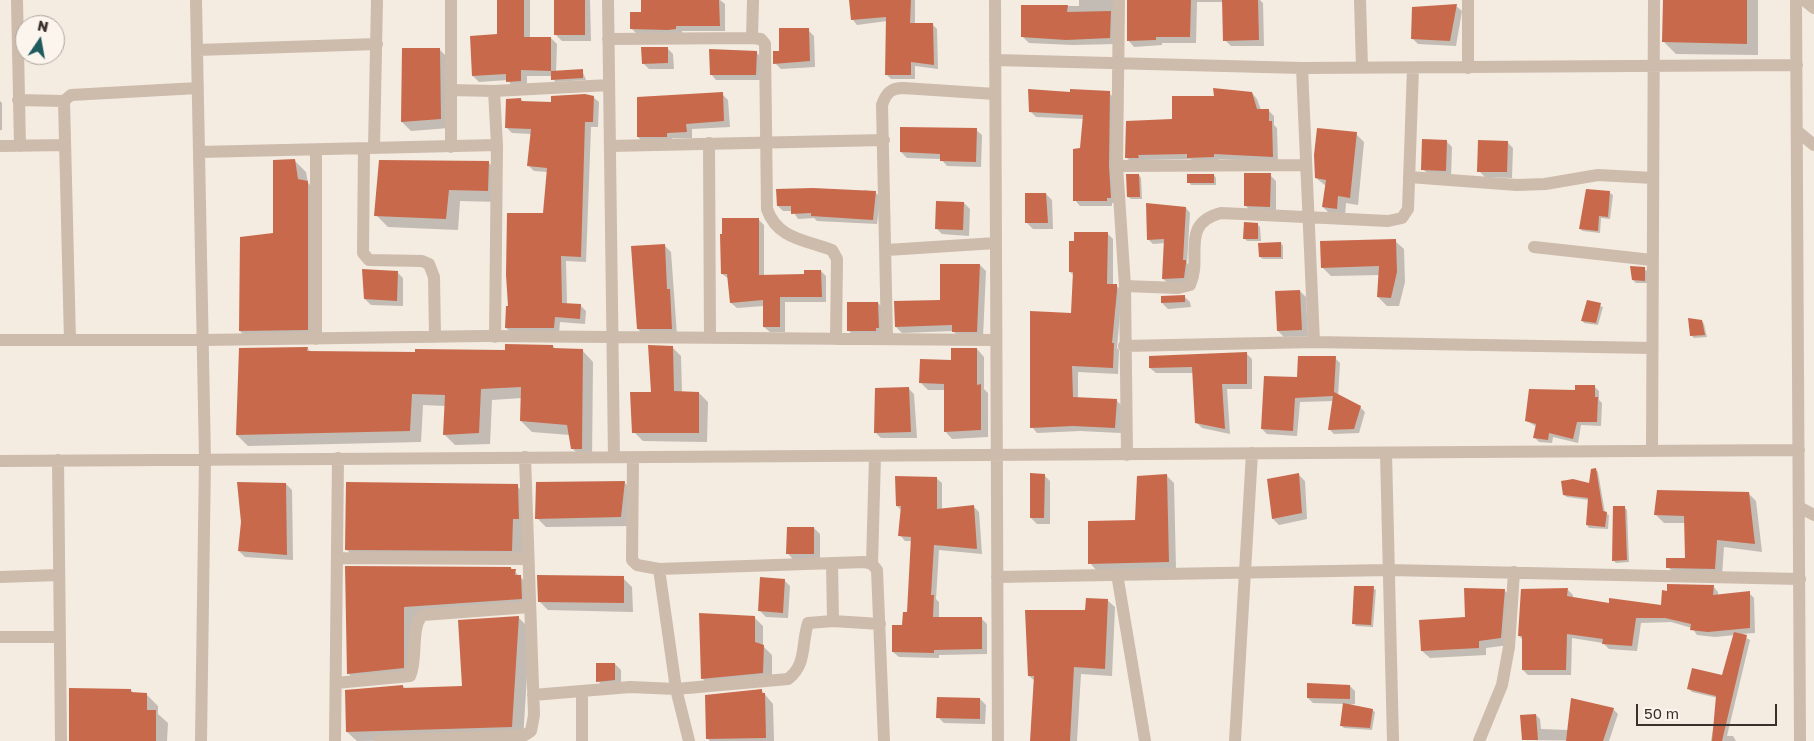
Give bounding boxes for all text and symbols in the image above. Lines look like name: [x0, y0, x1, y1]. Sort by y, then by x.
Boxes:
north arrow: [15, 15, 65, 65]
text: N: [36, 16, 50, 35]
scale bar: [1639, 694, 1780, 726]
text: 50 m: [1644, 704, 1679, 722]

